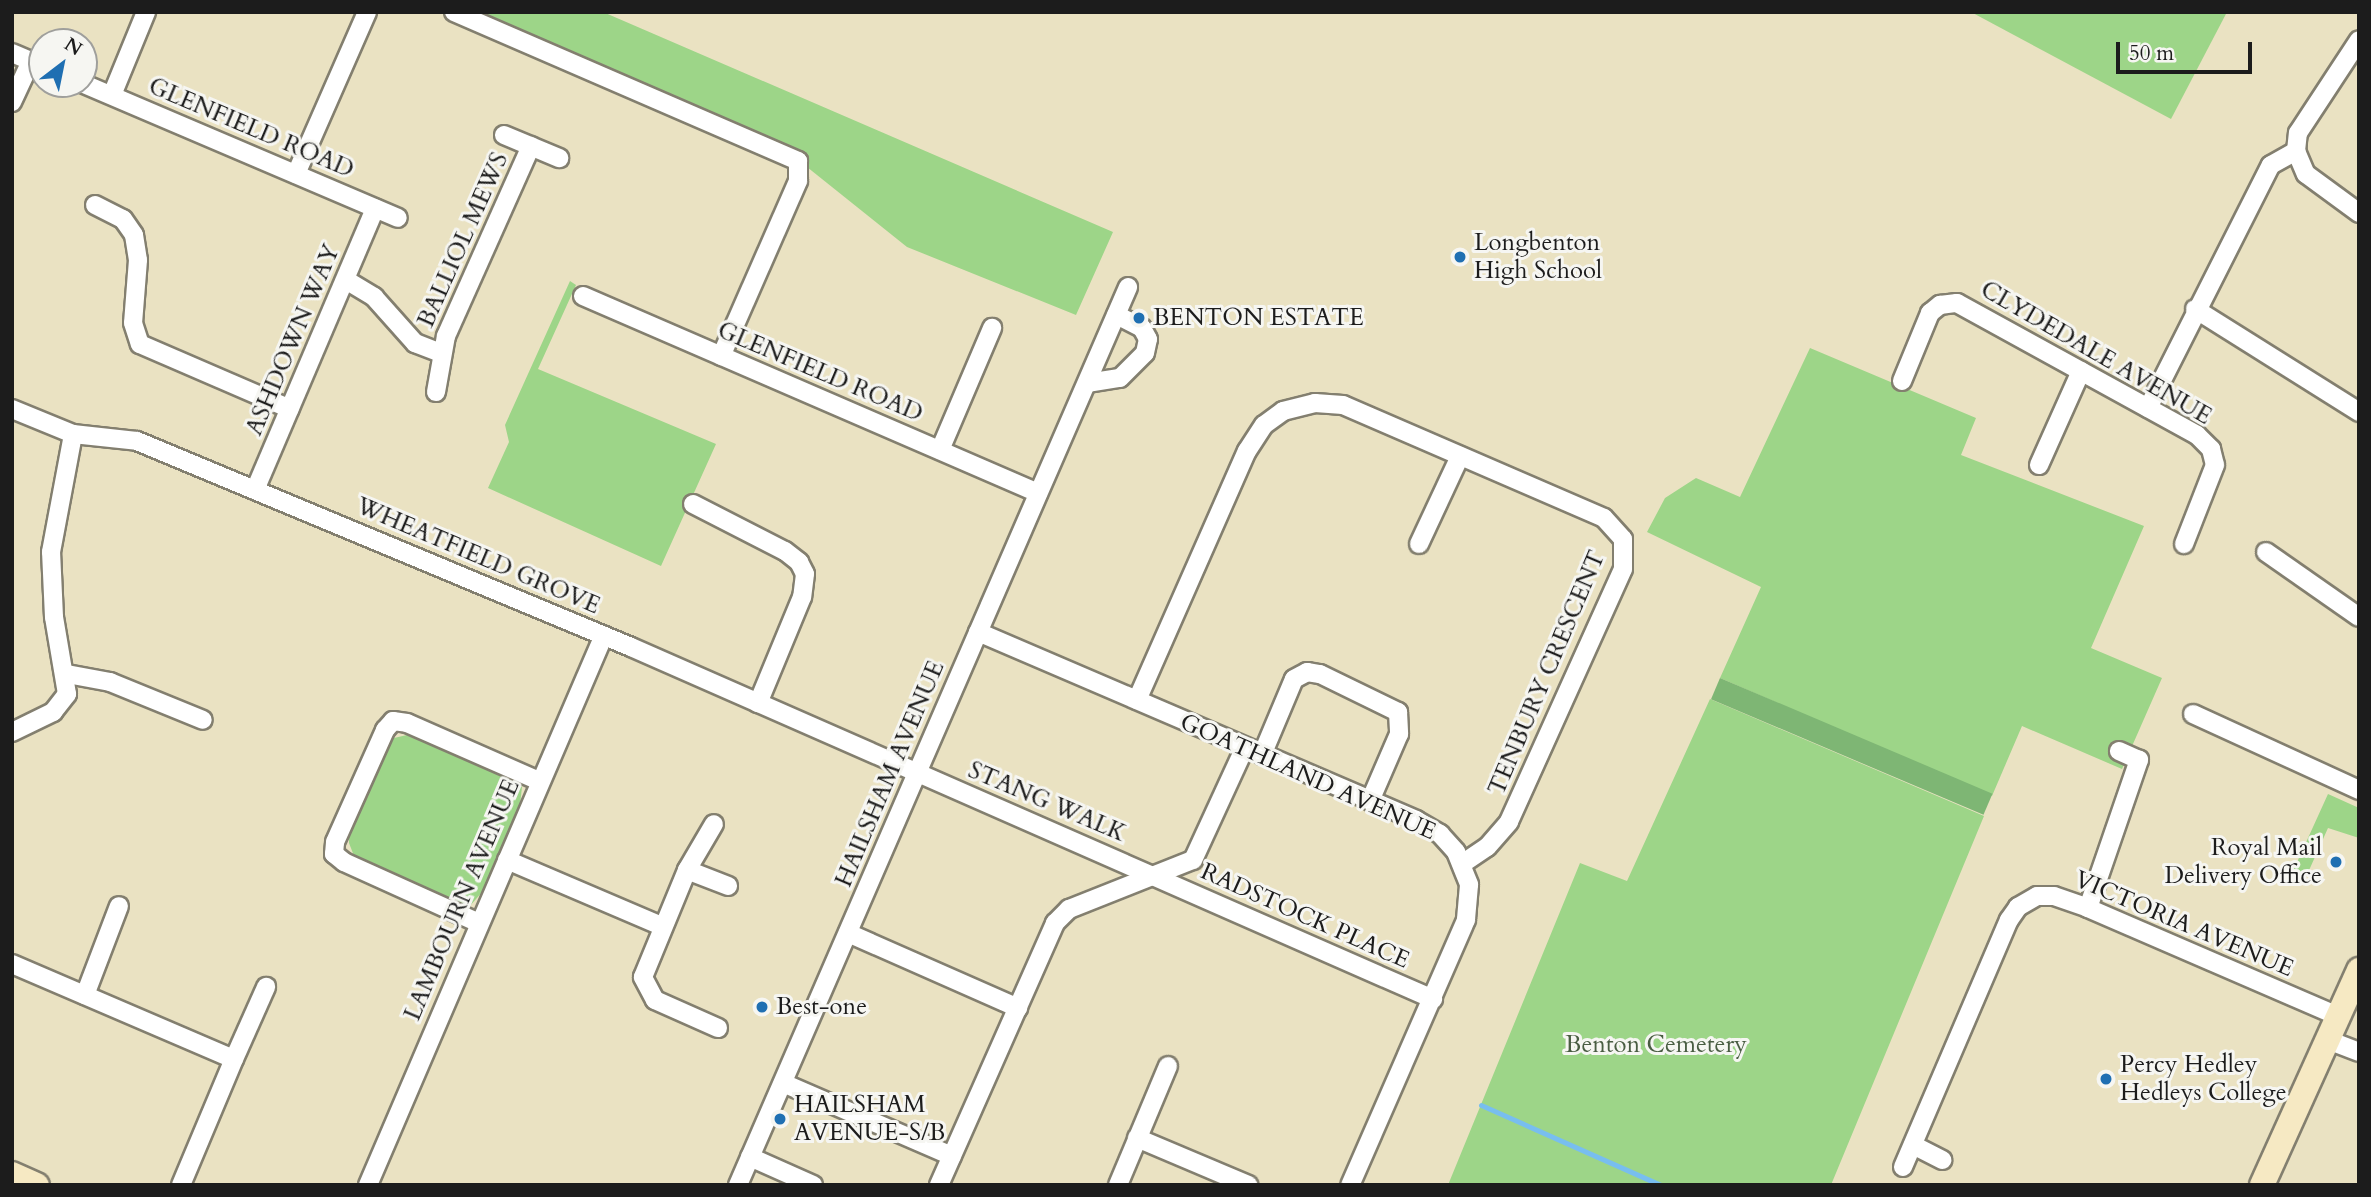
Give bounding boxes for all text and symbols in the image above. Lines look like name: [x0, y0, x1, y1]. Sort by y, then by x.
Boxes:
north arrow: [28, 28, 98, 98]
scale bar: [2119, 28, 2256, 72]
text: N: [59, 31, 87, 62]
text: 50 m: [2129, 39, 2174, 68]
street label: GLENFIELD ROAD: [144, 72, 358, 184]
street label: BALLIOL MEWS: [412, 148, 514, 332]
place label: Longbenton High School: [1474, 229, 1602, 285]
street label: ASHDOWN WAY: [240, 240, 346, 440]
marker: Longbenton High School: [1452, 249, 1468, 265]
street label: CLYDEDALE AVENUE: [1975, 275, 2217, 431]
place label: BENTON ESTATE: [1153, 304, 1364, 332]
marker: BENTON ESTATE: [1131, 310, 1147, 326]
street label: GLENFIELD ROAD: [713, 316, 927, 428]
street label: WHEATFIELD GROVE: [352, 492, 604, 620]
street label: TENBURY CRESCENT: [1482, 546, 1612, 800]
street label: HAILSHAM AVENUE: [829, 657, 951, 891]
street label: GOATHLAND AVENUE: [1176, 708, 1440, 846]
street label: STANG WALK: [964, 756, 1130, 848]
street label: LAMBOURN AVENUE: [398, 775, 526, 1025]
place label: Royal Mail Delivery Office: [2165, 834, 2322, 890]
marker: Royal Mail Delivery Office: [2328, 854, 2344, 870]
street label: RADSTOCK PLACE: [1196, 857, 1414, 975]
street label: VICTORIA AVENUE: [2070, 865, 2298, 983]
place label: Best-one: [776, 993, 867, 1021]
marker: Best-one: [754, 999, 770, 1015]
park label: Benton Cemetery: [1565, 1031, 1747, 1059]
place label: Percy Hedley Hedleys College: [2120, 1051, 2287, 1107]
marker: Percy Hedley Hedleys College: [2098, 1071, 2114, 1087]
place label: HAILSHAM AVENUE-S/B: [794, 1091, 945, 1147]
marker: HAILSHAM AVENUE-S/B: [772, 1111, 788, 1127]

